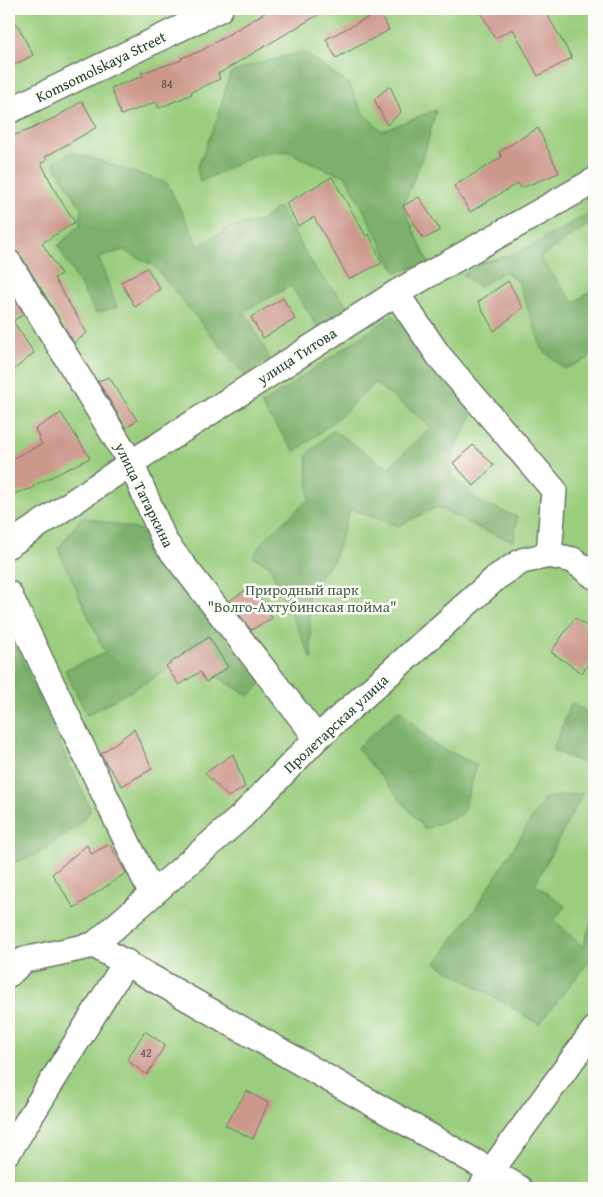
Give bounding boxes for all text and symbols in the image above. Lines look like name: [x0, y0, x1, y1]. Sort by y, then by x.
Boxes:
street label: Komsomolskaya Street: [32, 26, 170, 107]
house number: 84: [161, 75, 173, 92]
street label: улица Титова: [252, 322, 341, 390]
street label: улица Татаркина: [109, 438, 179, 552]
park label: Природный парк "Волго-Ахтубинская пойма": [207, 579, 397, 617]
street label: Пролетарская улица: [279, 669, 393, 778]
house number: 42: [140, 1044, 152, 1061]

